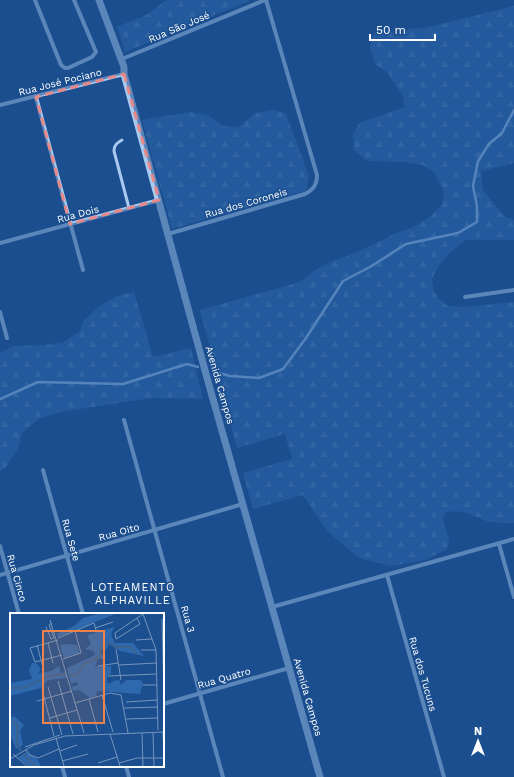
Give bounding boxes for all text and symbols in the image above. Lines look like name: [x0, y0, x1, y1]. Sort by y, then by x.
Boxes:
street label: Rua São José: [147, 9, 211, 45]
scale bar: [370, 16, 435, 42]
text: 50 m: [376, 23, 406, 37]
street label: Rua José Pociano: [17, 66, 103, 98]
street label: Rua dos Coroneis: [204, 186, 288, 220]
street label: Rua Dois: [56, 203, 100, 225]
street label: Avenida Campos: [204, 345, 236, 425]
street label: Rua Sete: [60, 518, 82, 563]
street label: Rua Oito: [97, 521, 141, 543]
street label: Rua Cinco: [5, 553, 29, 603]
district label: LOTEAMENTO ALPHAVILLE: [91, 581, 175, 607]
street label: Rua 3: [179, 604, 197, 634]
inset map: [10, 613, 164, 767]
street label: Rua dos Tucuns: [407, 635, 439, 713]
street label: Avenida Campos: [292, 657, 324, 737]
street label: Rua Quatro: [196, 665, 252, 691]
north arrow: [458, 721, 498, 761]
text: N: [474, 725, 482, 738]

